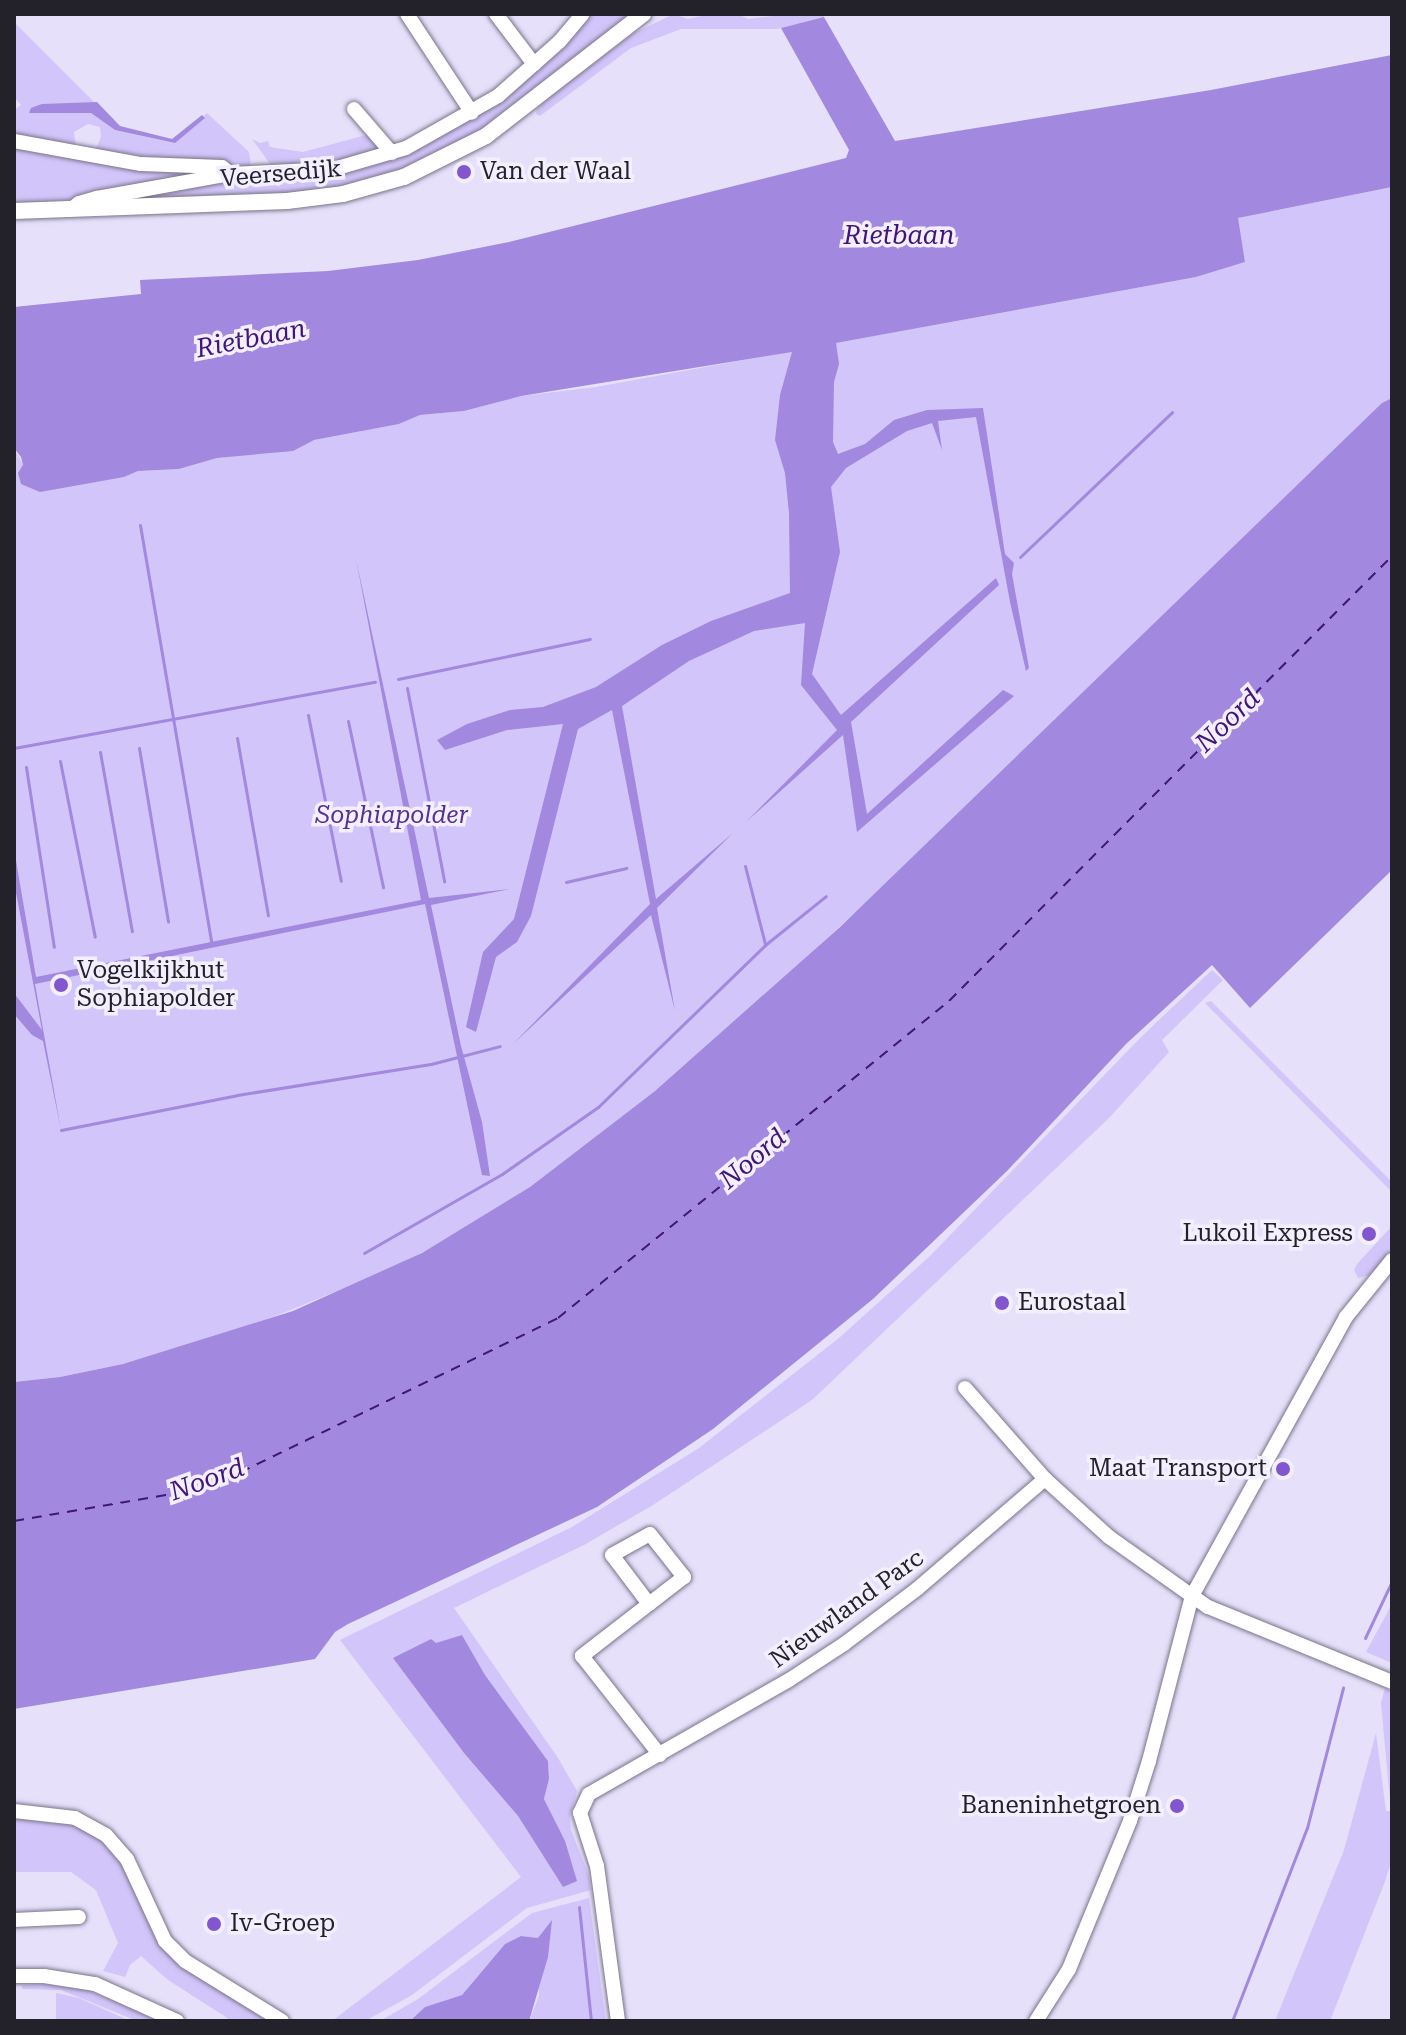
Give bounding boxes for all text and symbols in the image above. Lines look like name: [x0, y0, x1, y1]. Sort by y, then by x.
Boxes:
street label: Veersedijk: [219, 154, 343, 194]
place label: Van der Waal: [480, 158, 631, 186]
marker: Van der Waal: [455, 163, 473, 181]
water label: Rietbaan: [843, 220, 955, 252]
water label: Rietbaan: [193, 313, 309, 365]
water label: Noord: [1189, 683, 1267, 759]
park label: Sophiapolder: [315, 802, 469, 830]
place label: Vogelkijkhut Sophiapolder: [77, 957, 235, 1013]
marker: Vogelkijkhut Sophiapolder: [52, 976, 70, 994]
water label: Noord: [713, 1122, 793, 1196]
place label: Lukoil Express: [1182, 1220, 1353, 1248]
marker: Lukoil Express: [1360, 1225, 1378, 1243]
place label: Eurostaal: [1018, 1289, 1126, 1317]
marker: Eurostaal: [993, 1294, 1011, 1312]
water label: Noord: [165, 1452, 249, 1508]
place label: Maat Transport: [1089, 1455, 1267, 1483]
marker: Maat Transport: [1274, 1460, 1292, 1478]
street label: Nieuwland Parc: [764, 1544, 930, 1674]
place label: Baneninhetgroen: [961, 1792, 1161, 1820]
marker: Baneninhetgroen: [1168, 1797, 1186, 1815]
place label: Iv-Groep: [230, 1910, 335, 1938]
marker: Iv-Groep: [205, 1915, 223, 1933]

